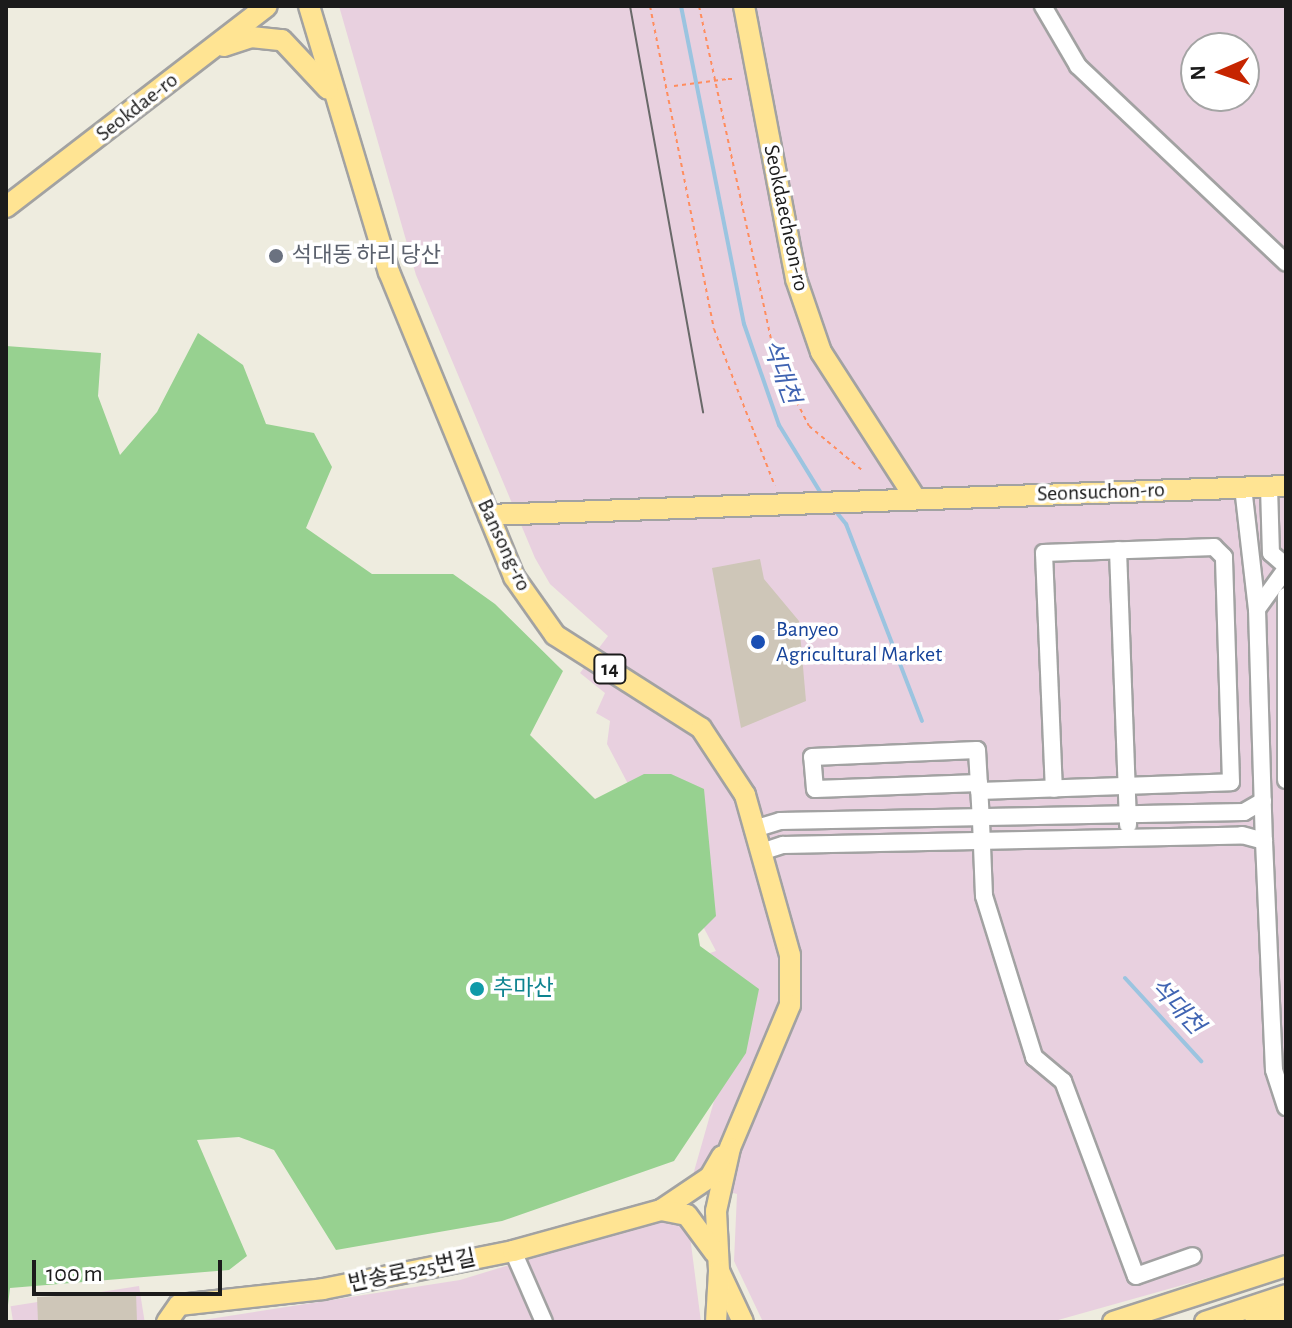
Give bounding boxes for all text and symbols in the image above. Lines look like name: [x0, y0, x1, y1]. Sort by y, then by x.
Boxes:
north arrow: [1180, 32, 1260, 112]
text: N: [1187, 65, 1209, 81]
street label: Seokdae-ro: [91, 67, 183, 147]
street label: Seokdaecheon-ro: [758, 142, 814, 294]
place label: 석대동 하리 당산: [292, 243, 441, 269]
marker: 석대동 하리 당산: [267, 247, 285, 265]
water label: 석대천: [755, 336, 805, 408]
street label: Seonsuchon-ro: [1037, 477, 1165, 507]
street label: Bansong-ro: [471, 495, 537, 595]
place label: Banyeo Agricultural Market: [776, 616, 942, 668]
marker: Banyeo Agricultural Market: [747, 631, 769, 653]
road number: 14: [592, 653, 628, 685]
water label: 석대천: [1143, 973, 1209, 1041]
place label: 추마산: [493, 976, 554, 1002]
marker: 추마산: [468, 980, 486, 998]
scale bar: [36, 1244, 226, 1294]
street label: 반송로525번길: [346, 1245, 478, 1297]
text: 100 m: [46, 1262, 103, 1286]

